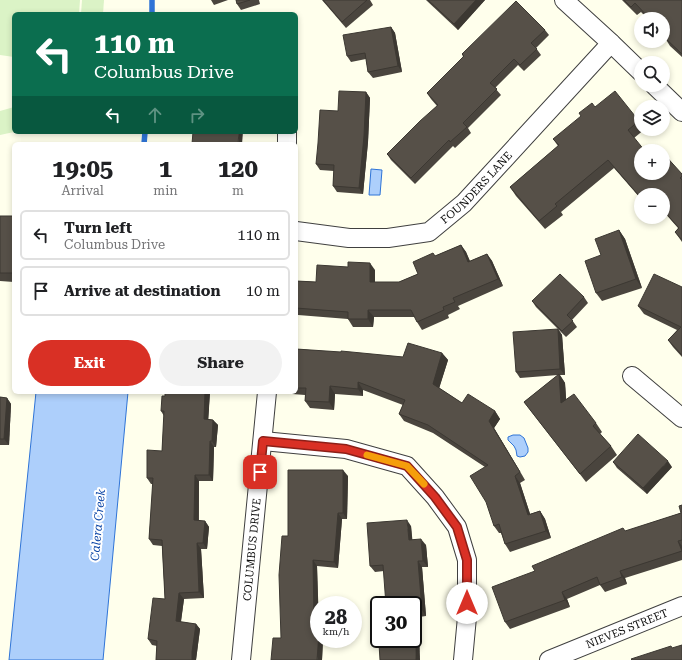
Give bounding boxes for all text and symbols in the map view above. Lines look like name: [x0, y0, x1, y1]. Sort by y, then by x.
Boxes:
map controls: [634, 12, 670, 224]
button: sound: [634, 12, 670, 48]
text: 110 m: [94, 27, 175, 60]
icon: left: [28, 28, 80, 80]
button: search: [634, 56, 670, 92]
text: Columbus Drive: [94, 61, 234, 82]
button: layers: [634, 100, 670, 136]
icon: left: [102, 104, 124, 126]
icon: ahead: [144, 104, 166, 126]
icon: right: [186, 104, 208, 126]
button: +: [634, 144, 670, 180]
street label: FOUNDERS LANE: [438, 149, 515, 226]
text: 19:05: [52, 155, 113, 183]
text: 1: [159, 155, 172, 183]
text: 120: [218, 155, 258, 183]
text: Arrival: [62, 183, 104, 198]
text: min: [153, 183, 178, 198]
text: m: [232, 183, 244, 198]
button: −: [634, 188, 670, 224]
text: Turn left: [64, 219, 132, 237]
icon: left: [30, 224, 52, 246]
text: 110 m: [237, 226, 280, 244]
text: Columbus Drive: [64, 237, 165, 252]
icon: arrive: [30, 280, 52, 302]
text: Arrive at destination: [64, 282, 220, 300]
text: 10 m: [246, 282, 280, 300]
button: Exit: [28, 340, 151, 386]
button: Share: [159, 340, 282, 386]
pin: [243, 455, 277, 489]
icon: arrive: [249, 461, 271, 483]
water label: Calera Creek: [88, 488, 108, 561]
street label: COLUMBUS DRIVE: [240, 497, 263, 602]
position arrow: [446, 582, 488, 624]
speed limit sign: 30: [370, 596, 422, 648]
text: 28: [325, 605, 347, 629]
street label: NIEVES STREET: [584, 606, 670, 651]
text: km/h: [323, 626, 349, 637]

